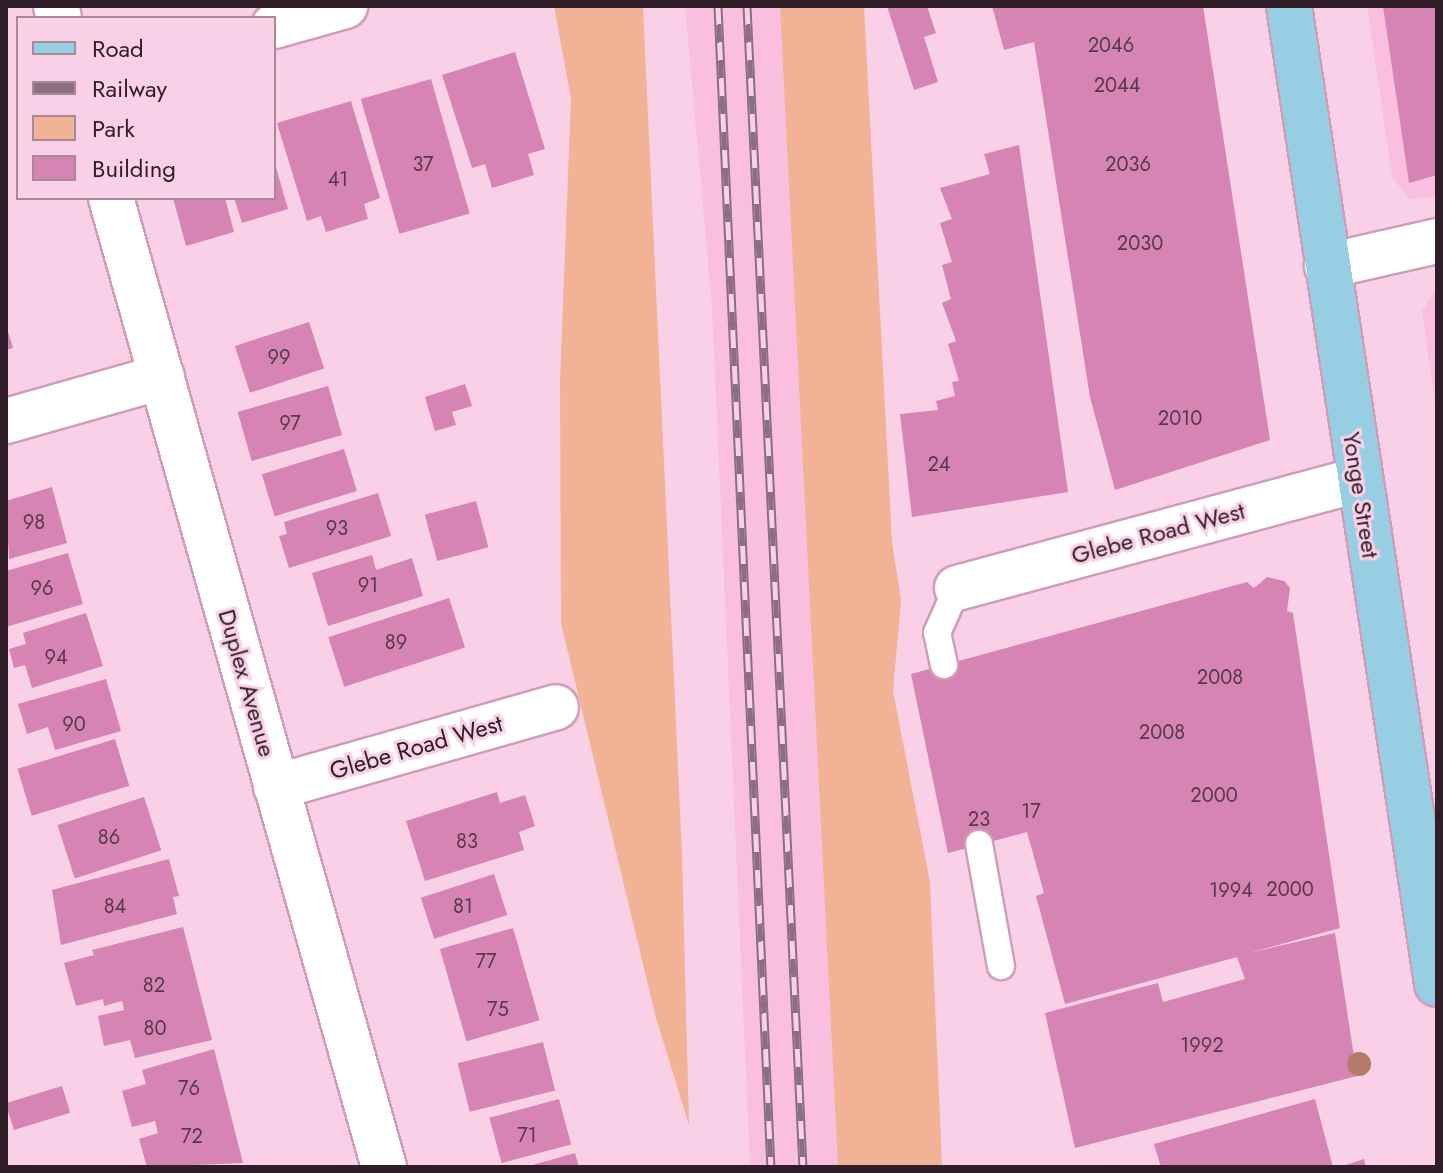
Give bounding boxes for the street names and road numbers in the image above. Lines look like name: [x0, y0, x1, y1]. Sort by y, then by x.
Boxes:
street label: Yonge Street: [1337, 430, 1385, 560]
street label: Glebe Road West: [1068, 496, 1248, 570]
street label: Duplex Avenue: [212, 606, 282, 760]
street label: Glebe Road West: [326, 709, 506, 785]

